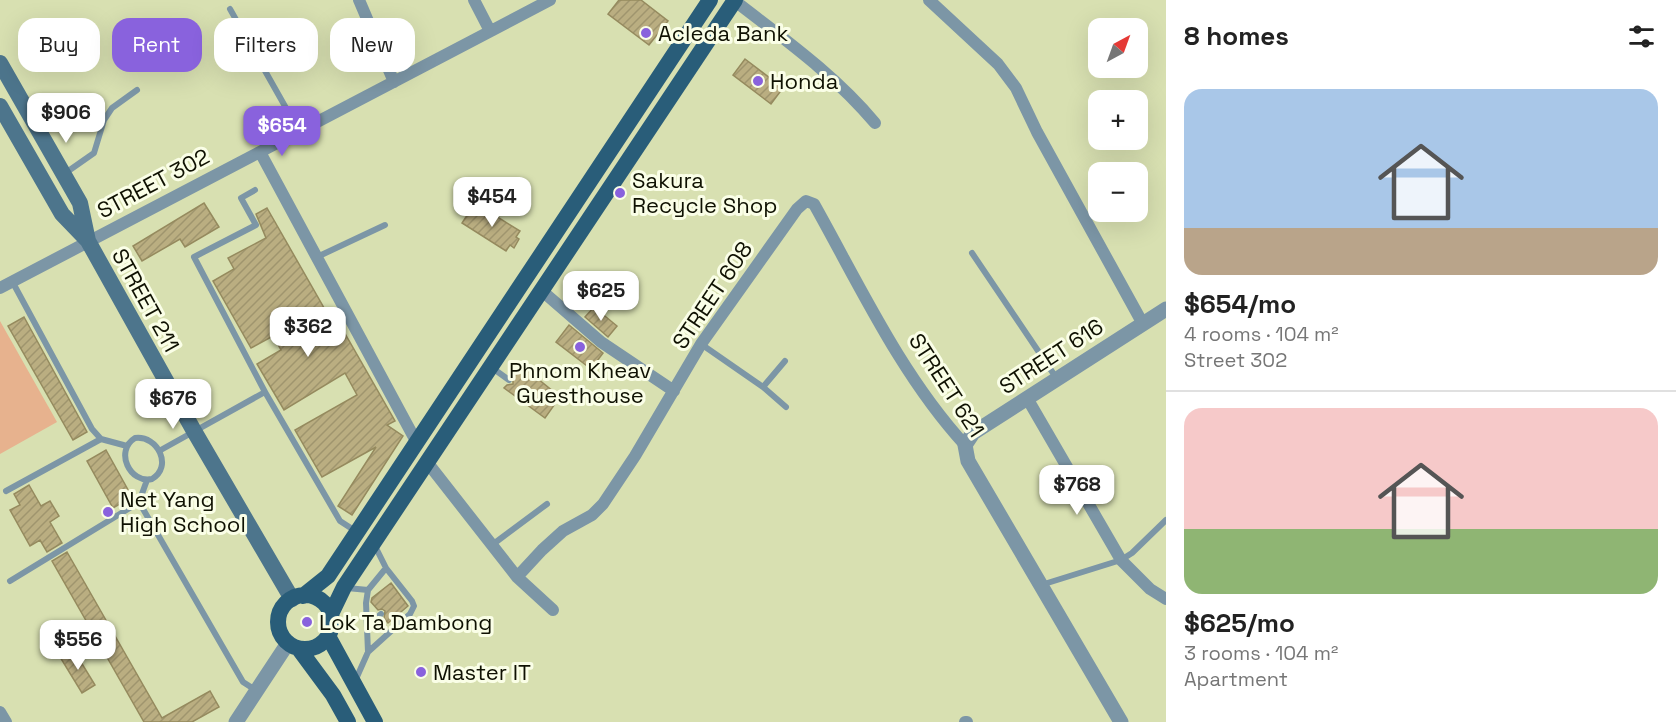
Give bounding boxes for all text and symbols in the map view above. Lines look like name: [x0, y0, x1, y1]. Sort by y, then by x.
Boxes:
chip: Buy: [18, 18, 100, 72]
chip: Rent: [112, 18, 202, 72]
chip: Filters: [214, 18, 318, 72]
chip: New: [330, 18, 415, 72]
north arrow: [1088, 18, 1148, 78]
map controls: [1088, 18, 1148, 222]
place label: Acleda Bank: [658, 19, 789, 47]
text: 8 homes: [1184, 19, 1289, 53]
icon: filters: [1625, 20, 1658, 53]
marker: Acleda Bank: [639, 26, 653, 40]
place label: Honda: [770, 67, 839, 95]
marker: Honda: [751, 74, 765, 88]
button: +: [1088, 90, 1148, 150]
pin: $906: [30, 93, 102, 144]
text: $906: [41, 99, 91, 125]
pin: $654: [246, 106, 318, 157]
text: $654: [257, 112, 307, 138]
icon: home: [1367, 128, 1475, 236]
street label: STREET 302: [92, 142, 214, 224]
button: −: [1088, 162, 1148, 222]
place label: Sakura Recycle Shop: [632, 166, 777, 219]
pin: $454: [456, 177, 528, 228]
text: $454: [467, 183, 517, 209]
marker: Sakura Recycle Shop: [613, 186, 627, 200]
street label: STREET 608: [666, 236, 758, 354]
street label: STREET 211: [106, 243, 186, 357]
pin: $625: [565, 271, 637, 322]
text: $625: [577, 277, 625, 303]
text: $654/mo: [1184, 287, 1296, 321]
pin: $362: [272, 307, 344, 358]
street label: STREET 616: [994, 312, 1108, 400]
text: $362: [284, 313, 332, 339]
text: 4 rooms · 104 m²: [1184, 321, 1339, 347]
street label: STREET 621: [903, 328, 991, 442]
marker: Phnom Kheav Guesthouse: [573, 340, 587, 354]
text: Street 302: [1184, 347, 1287, 373]
place label: Phnom Kheav Guesthouse: [509, 356, 651, 409]
pin: $676: [137, 379, 209, 430]
text: $676: [149, 385, 197, 411]
icon: home: [1367, 447, 1475, 555]
pin: $768: [1041, 465, 1113, 516]
text: $768: [1053, 471, 1101, 497]
place label: Net Yang High School: [120, 485, 246, 538]
marker: Net Yang High School: [101, 505, 115, 519]
text: $625/mo: [1184, 606, 1295, 640]
place label: Lok Ta Dambong: [319, 608, 492, 636]
marker: Lok Ta Dambong: [300, 615, 314, 629]
pin: $556: [42, 620, 114, 671]
text: $556: [54, 626, 102, 652]
text: 3 rooms · 104 m²: [1184, 640, 1338, 666]
place label: Master IT: [433, 658, 531, 686]
marker: Master IT: [414, 665, 428, 679]
text: Apartment: [1184, 666, 1288, 692]

